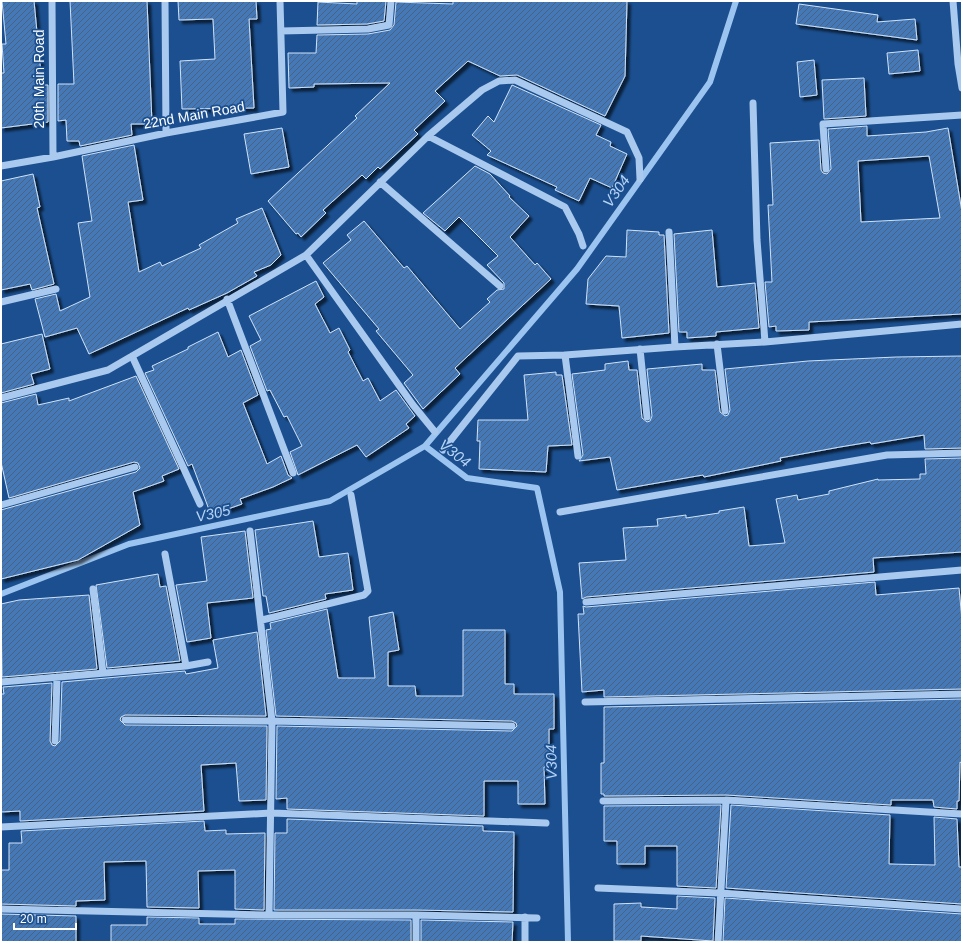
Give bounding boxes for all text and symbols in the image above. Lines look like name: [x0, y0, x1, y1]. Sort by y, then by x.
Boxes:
street label: 20th Main Road: [31, 30, 47, 128]
street label: 22nd Main Road: [142, 98, 246, 132]
water label: V304: [599, 172, 633, 210]
water label: V304: [436, 436, 474, 470]
water label: V305: [194, 501, 233, 525]
water label: V304: [542, 744, 560, 780]
scale bar: [14, 905, 76, 931]
text: 20 m: [20, 912, 47, 926]

